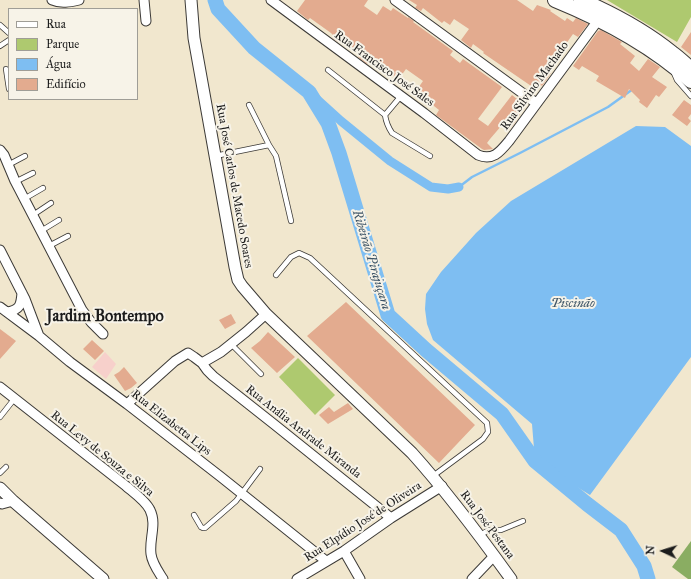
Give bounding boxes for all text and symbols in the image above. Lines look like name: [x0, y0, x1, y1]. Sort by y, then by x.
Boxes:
legend: [8, 8, 138, 100]
text: Rua: [46, 17, 66, 31]
street label: Rua Francisco José Sales: [331, 28, 437, 110]
text: Parque: [46, 37, 79, 51]
street label: Rua Silvino Machado: [498, 39, 572, 133]
text: Água: [46, 57, 71, 71]
text: Edifício: [46, 77, 86, 91]
street label: Rua José Carlos de Macedo Soares: [212, 103, 256, 269]
water label: Ribeirão Pirajuçara: [348, 208, 394, 312]
water label: Piscinão: [551, 296, 595, 312]
district label: Jardim Bontempo: [46, 307, 164, 327]
street label: Rua Anália Andrade Miranda: [242, 382, 364, 482]
street label: Rua Elizabetta Lips: [128, 387, 214, 459]
street label: Rua Levy de Souza e Silva: [48, 408, 156, 500]
street label: Rua Elpídio José de Oliveira: [302, 479, 424, 565]
street label: Rua José Pestana: [457, 488, 517, 562]
north arrow: [643, 531, 683, 571]
text: N: [644, 545, 657, 555]

